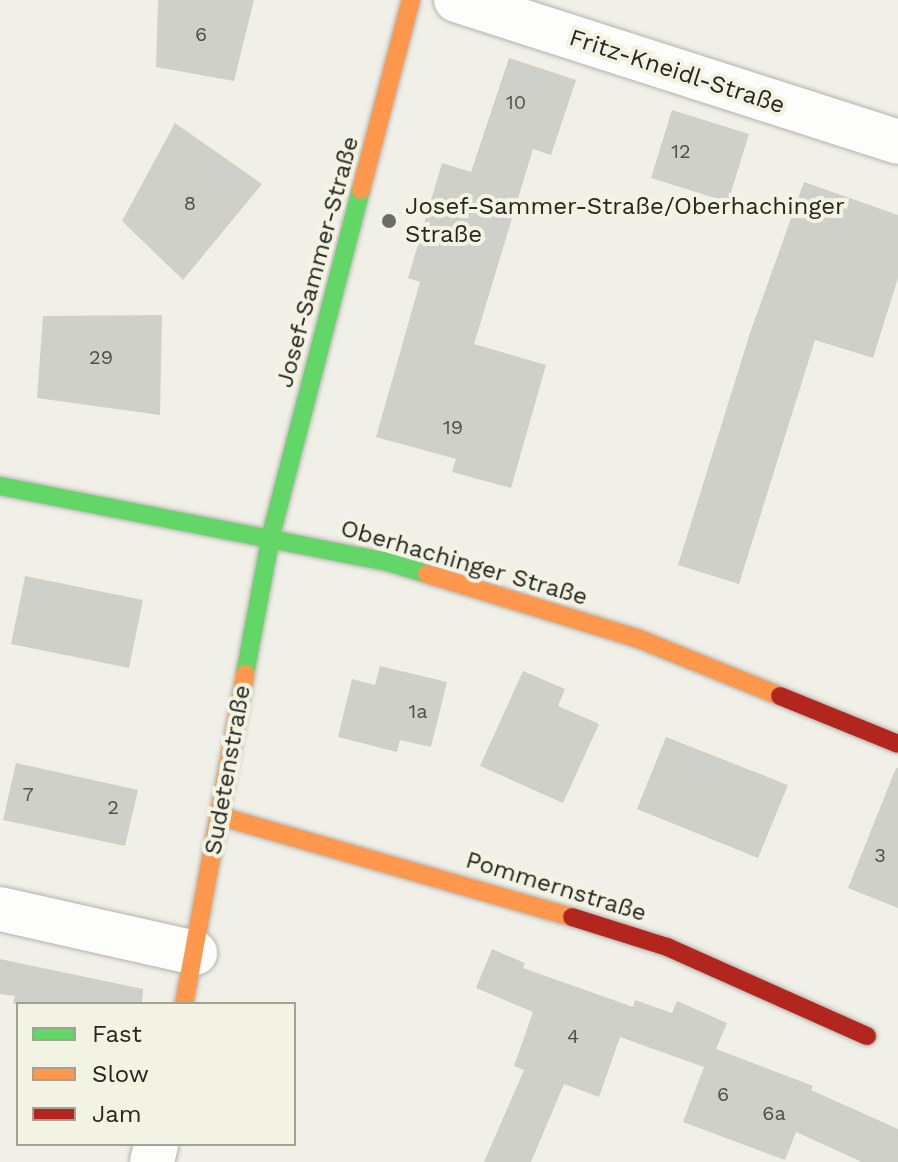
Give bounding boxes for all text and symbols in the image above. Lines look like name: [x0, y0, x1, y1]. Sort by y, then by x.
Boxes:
house number: 6: [195, 22, 207, 46]
street label: Fritz-Kneidl-Straße: [566, 24, 788, 120]
house number: 10: [506, 90, 526, 114]
street label: Josef-Sammer-Straße: [271, 133, 365, 391]
house number: 12: [671, 139, 691, 163]
house number: 8: [184, 191, 196, 215]
place label: Josef-Sammer-Straße/Oberhachinger Straße: [405, 193, 845, 249]
marker: Josef-Sammer-Straße/Oberhachinger Straße: [380, 212, 398, 230]
house number: 29: [89, 345, 113, 369]
house number: 19: [443, 415, 463, 439]
street label: Oberhachinger Straße: [337, 514, 591, 612]
street label: Sudetenstraße: [199, 683, 257, 857]
house number: 1a: [408, 699, 428, 723]
house number: 7: [22, 782, 34, 806]
house number: 2: [107, 795, 119, 819]
house number: 3: [874, 843, 886, 867]
street label: Pommernstraße: [462, 846, 650, 928]
legend: [16, 1002, 296, 1146]
text: Fast: [92, 1020, 142, 1048]
house number: 4: [567, 1024, 579, 1048]
text: Slow: [92, 1060, 149, 1088]
house number: 6: [717, 1082, 729, 1106]
text: Jam: [92, 1100, 142, 1128]
house number: 6a: [762, 1101, 786, 1125]

